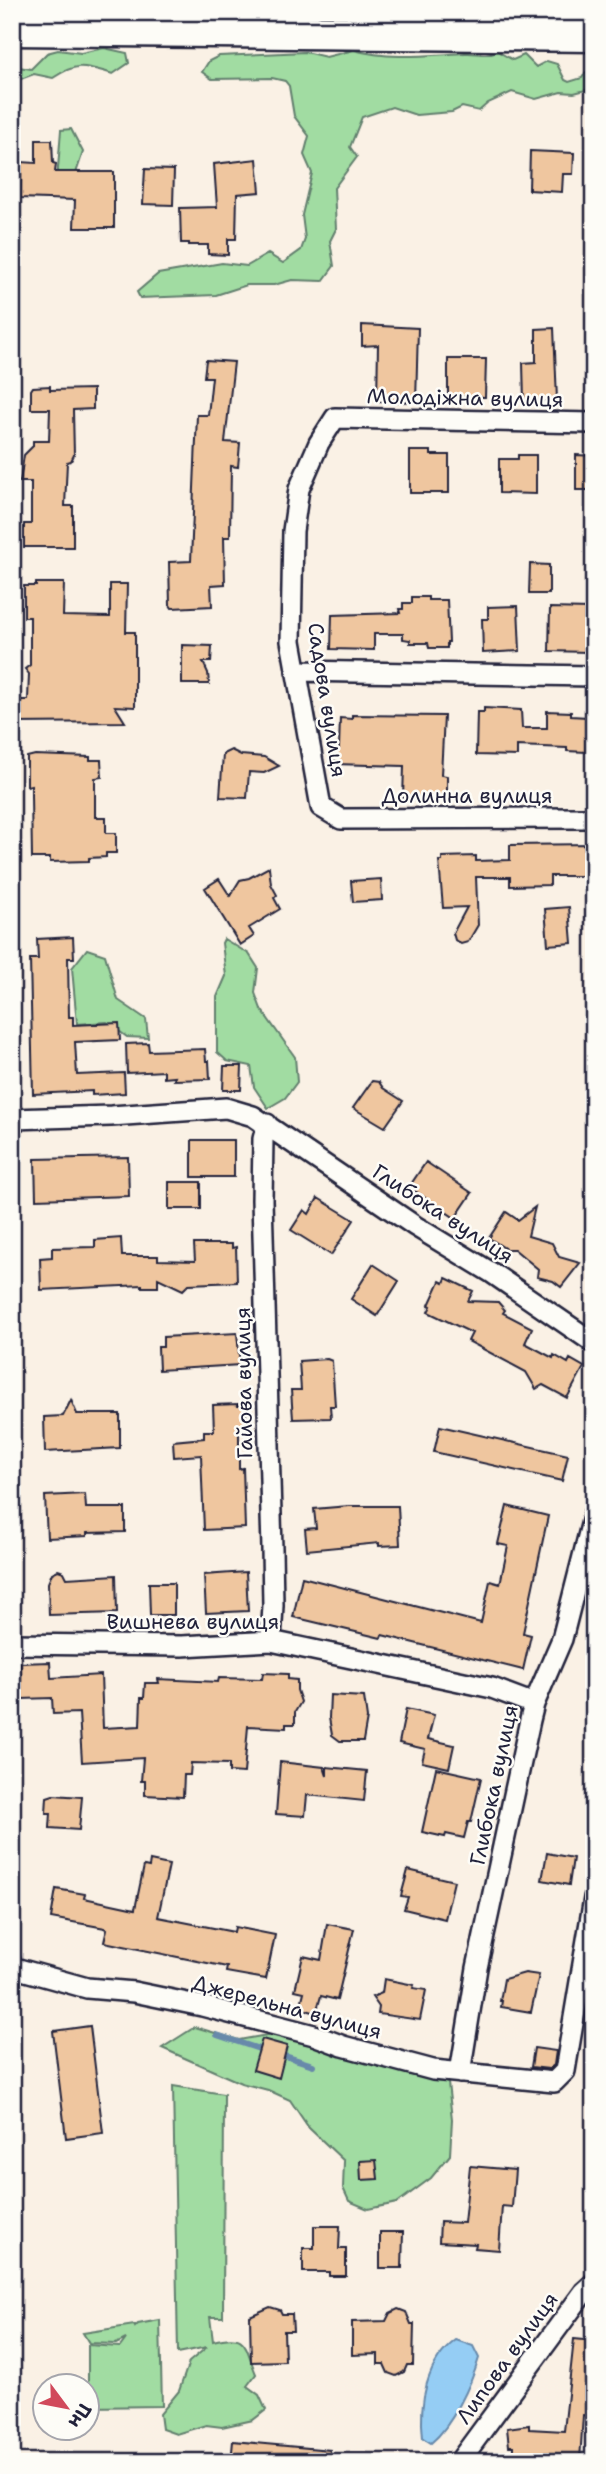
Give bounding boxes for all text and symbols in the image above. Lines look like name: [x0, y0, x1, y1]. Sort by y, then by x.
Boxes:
street label: Молодіжна вулиця: [366, 382, 564, 414]
street label: Садова вулиця: [301, 621, 353, 779]
street label: Долинна вулиця: [381, 782, 553, 810]
street label: Глибока вулиця: [367, 1158, 519, 1270]
street label: Гайова вулиця: [229, 1307, 259, 1459]
street label: Вишнева вулиця: [107, 1608, 279, 1636]
street label: Глибока вулиця: [463, 1702, 525, 1868]
street label: Джерельна вулиця: [189, 1968, 385, 2046]
street label: Липова вулиця: [450, 2286, 564, 2430]
north arrow: [32, 2372, 102, 2442]
text: Пн: [63, 2398, 97, 2433]

